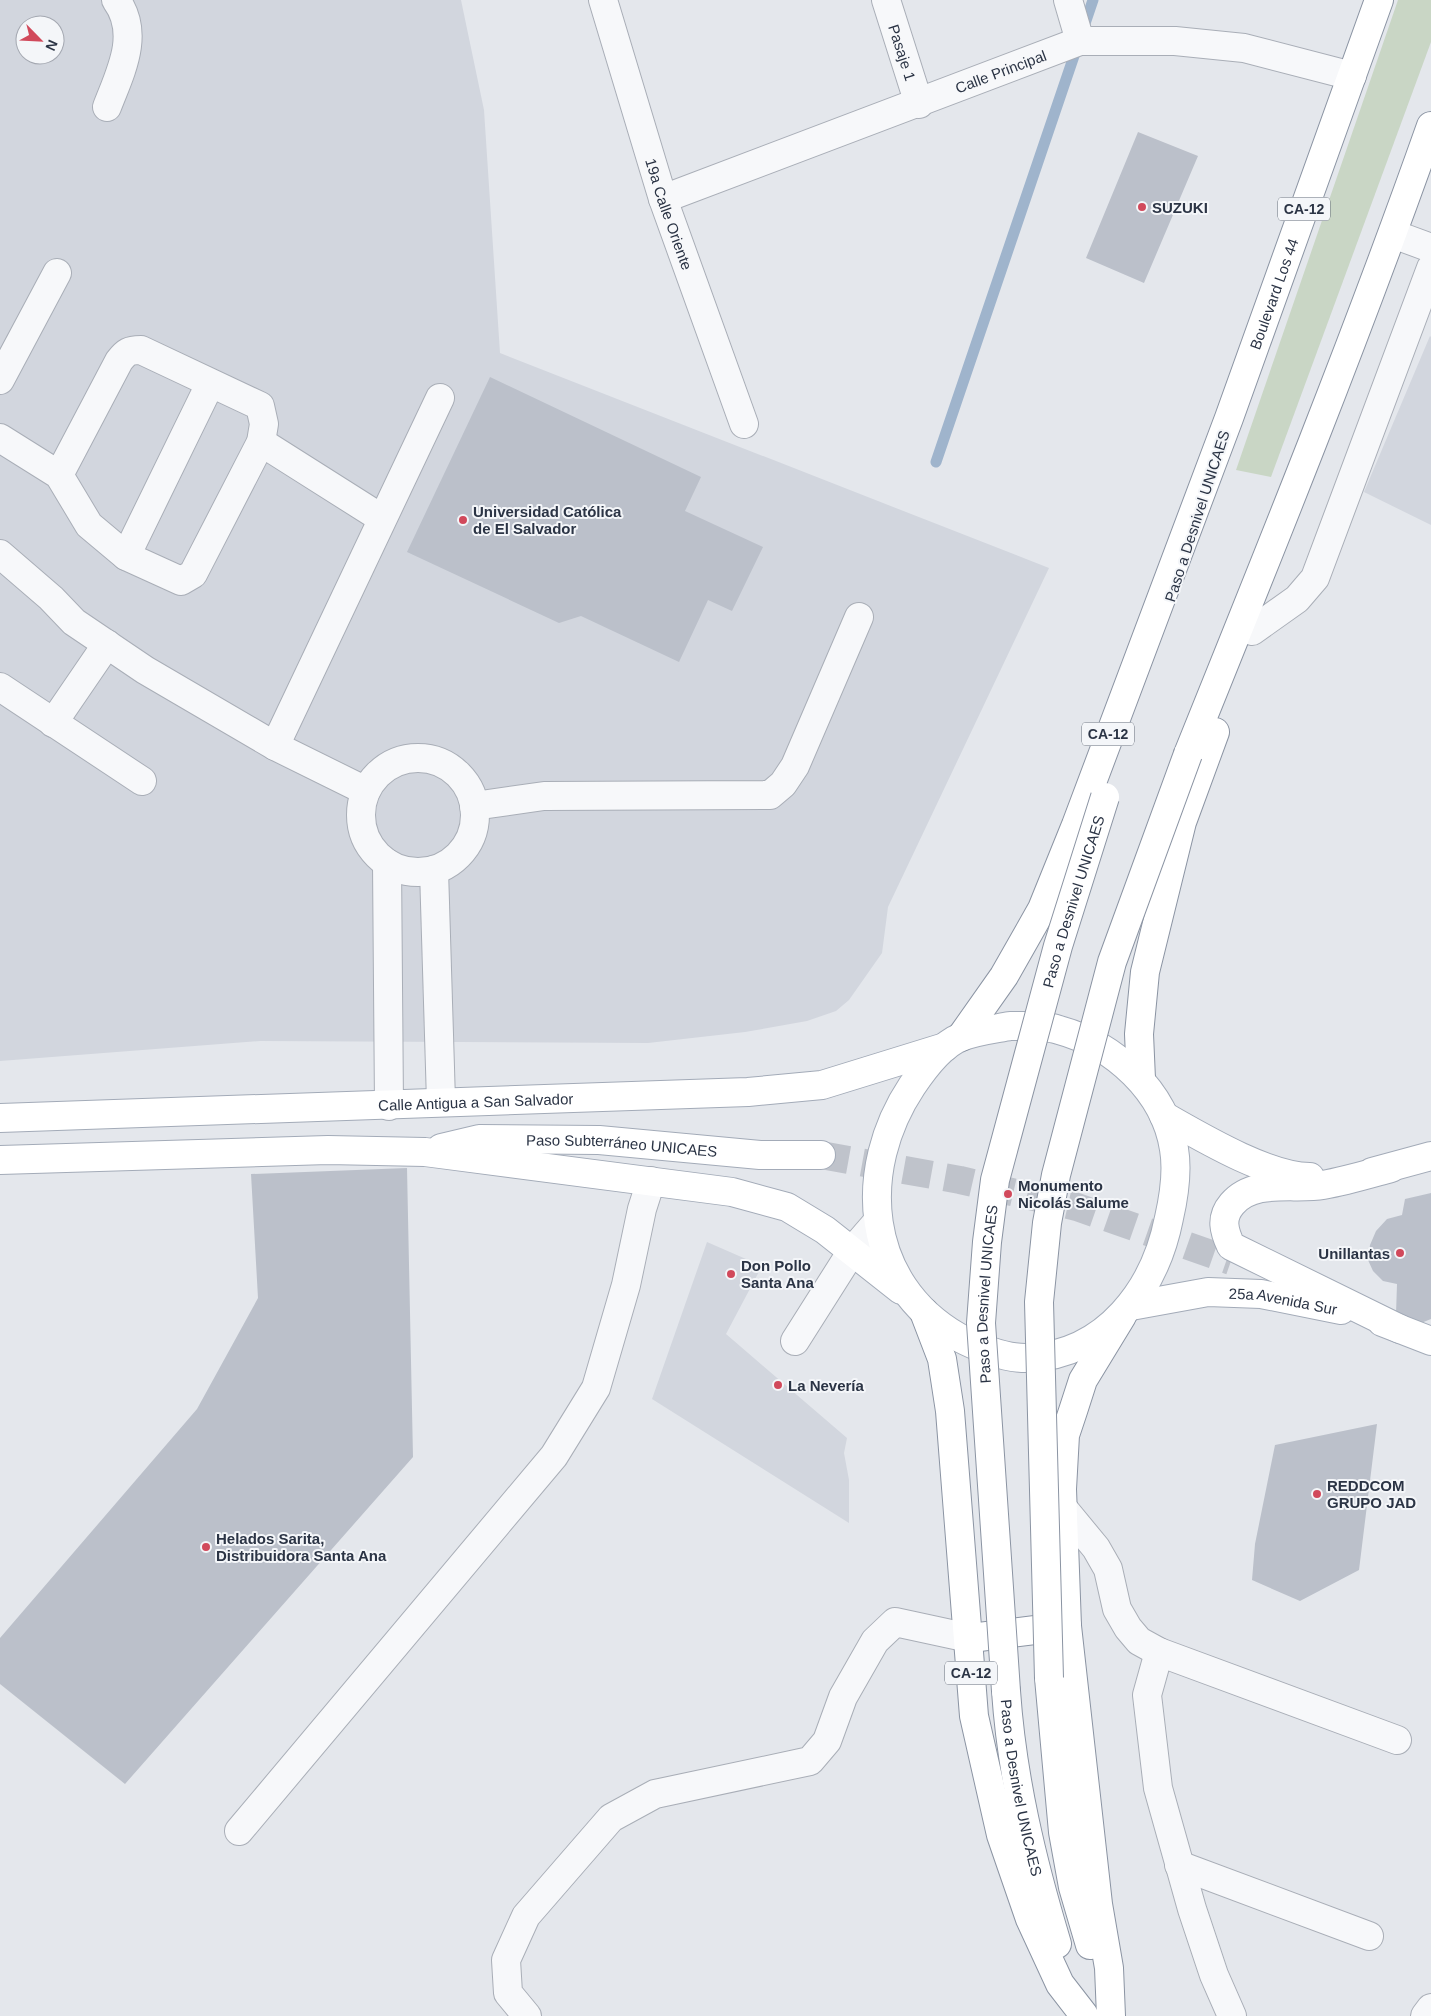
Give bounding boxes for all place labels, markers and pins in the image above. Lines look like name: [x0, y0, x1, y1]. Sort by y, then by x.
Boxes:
place label: SUZUKI: [1152, 199, 1208, 216]
marker: SUZUKI: [1136, 201, 1148, 213]
place label: Universidad Católica de El Salvador: [473, 503, 622, 537]
marker: Universidad Católica de El Salvador: [457, 514, 469, 526]
place label: Monumento Nicolás Salume: [1018, 1177, 1129, 1211]
marker: Monumento Nicolás Salume: [1002, 1188, 1014, 1200]
place label: Unillantas: [1318, 1245, 1390, 1262]
marker: Unillantas: [1394, 1247, 1406, 1259]
place label: Don Pollo Santa Ana: [741, 1257, 814, 1291]
marker: Don Pollo Santa Ana: [725, 1268, 737, 1280]
place label: La Nevería: [788, 1377, 865, 1394]
marker: La Nevería: [772, 1379, 784, 1391]
place label: REDDCOM GRUPO JAD: [1327, 1477, 1416, 1511]
marker: REDDCOM GRUPO JAD: [1311, 1488, 1323, 1500]
place label: Helados Sarita, Distribuidora Santa Ana: [216, 1530, 387, 1564]
marker: Helados Sarita, Distribuidora Santa Ana: [200, 1541, 212, 1553]

